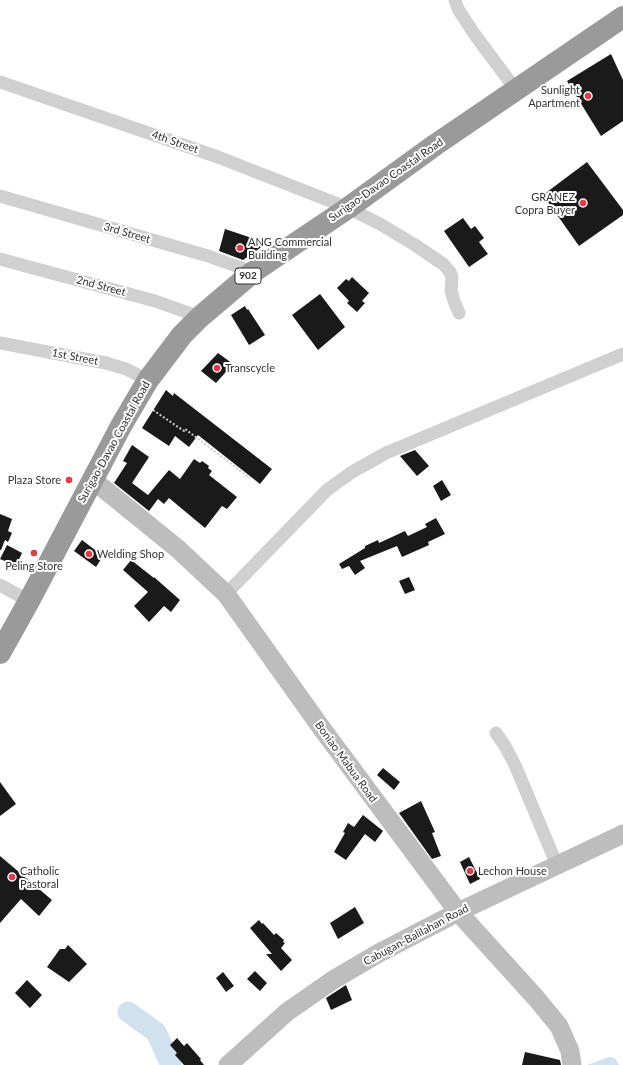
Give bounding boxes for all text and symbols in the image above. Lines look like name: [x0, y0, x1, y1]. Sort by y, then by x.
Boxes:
place label: Sunlight Apartment: [528, 83, 580, 109]
marker: Sunlight Apartment: [583, 91, 593, 101]
street label: 4th Street: [150, 128, 200, 156]
street label: Surigao-Davao Coastal Road: [326, 135, 446, 225]
place label: GRANEZ Copra Buyer: [515, 190, 575, 216]
marker: GRANEZ Copra Buyer: [578, 198, 588, 208]
street label: 3rd Street: [102, 220, 152, 246]
place label: ANG Commercial Building: [248, 235, 332, 261]
marker: ANG Commercial Building: [235, 243, 245, 253]
road number: 902: [235, 268, 261, 284]
street label: 2nd Street: [75, 273, 127, 299]
street label: 1st Street: [51, 346, 99, 368]
place label: Transcycle: [225, 361, 275, 375]
marker: Transcycle: [212, 363, 222, 373]
street label: Surigao-Davao Coastal Road: [75, 379, 153, 505]
place label: Plaza Store: [8, 473, 61, 487]
marker: Plaza Store: [64, 475, 74, 485]
place label: Welding Shop: [97, 547, 164, 561]
marker: Peling Store: [29, 548, 39, 558]
marker: Welding Shop: [84, 549, 94, 559]
place label: Peling Store: [5, 559, 63, 573]
street label: Boniao Mabua Road: [312, 719, 380, 805]
place label: Catholic Pastoral: [20, 864, 60, 890]
place label: Lechon House: [478, 864, 547, 878]
marker: Lechon House: [465, 866, 475, 876]
marker: Catholic Pastoral: [7, 872, 17, 882]
street label: Cabugan-Balilahan Road: [361, 902, 471, 968]

